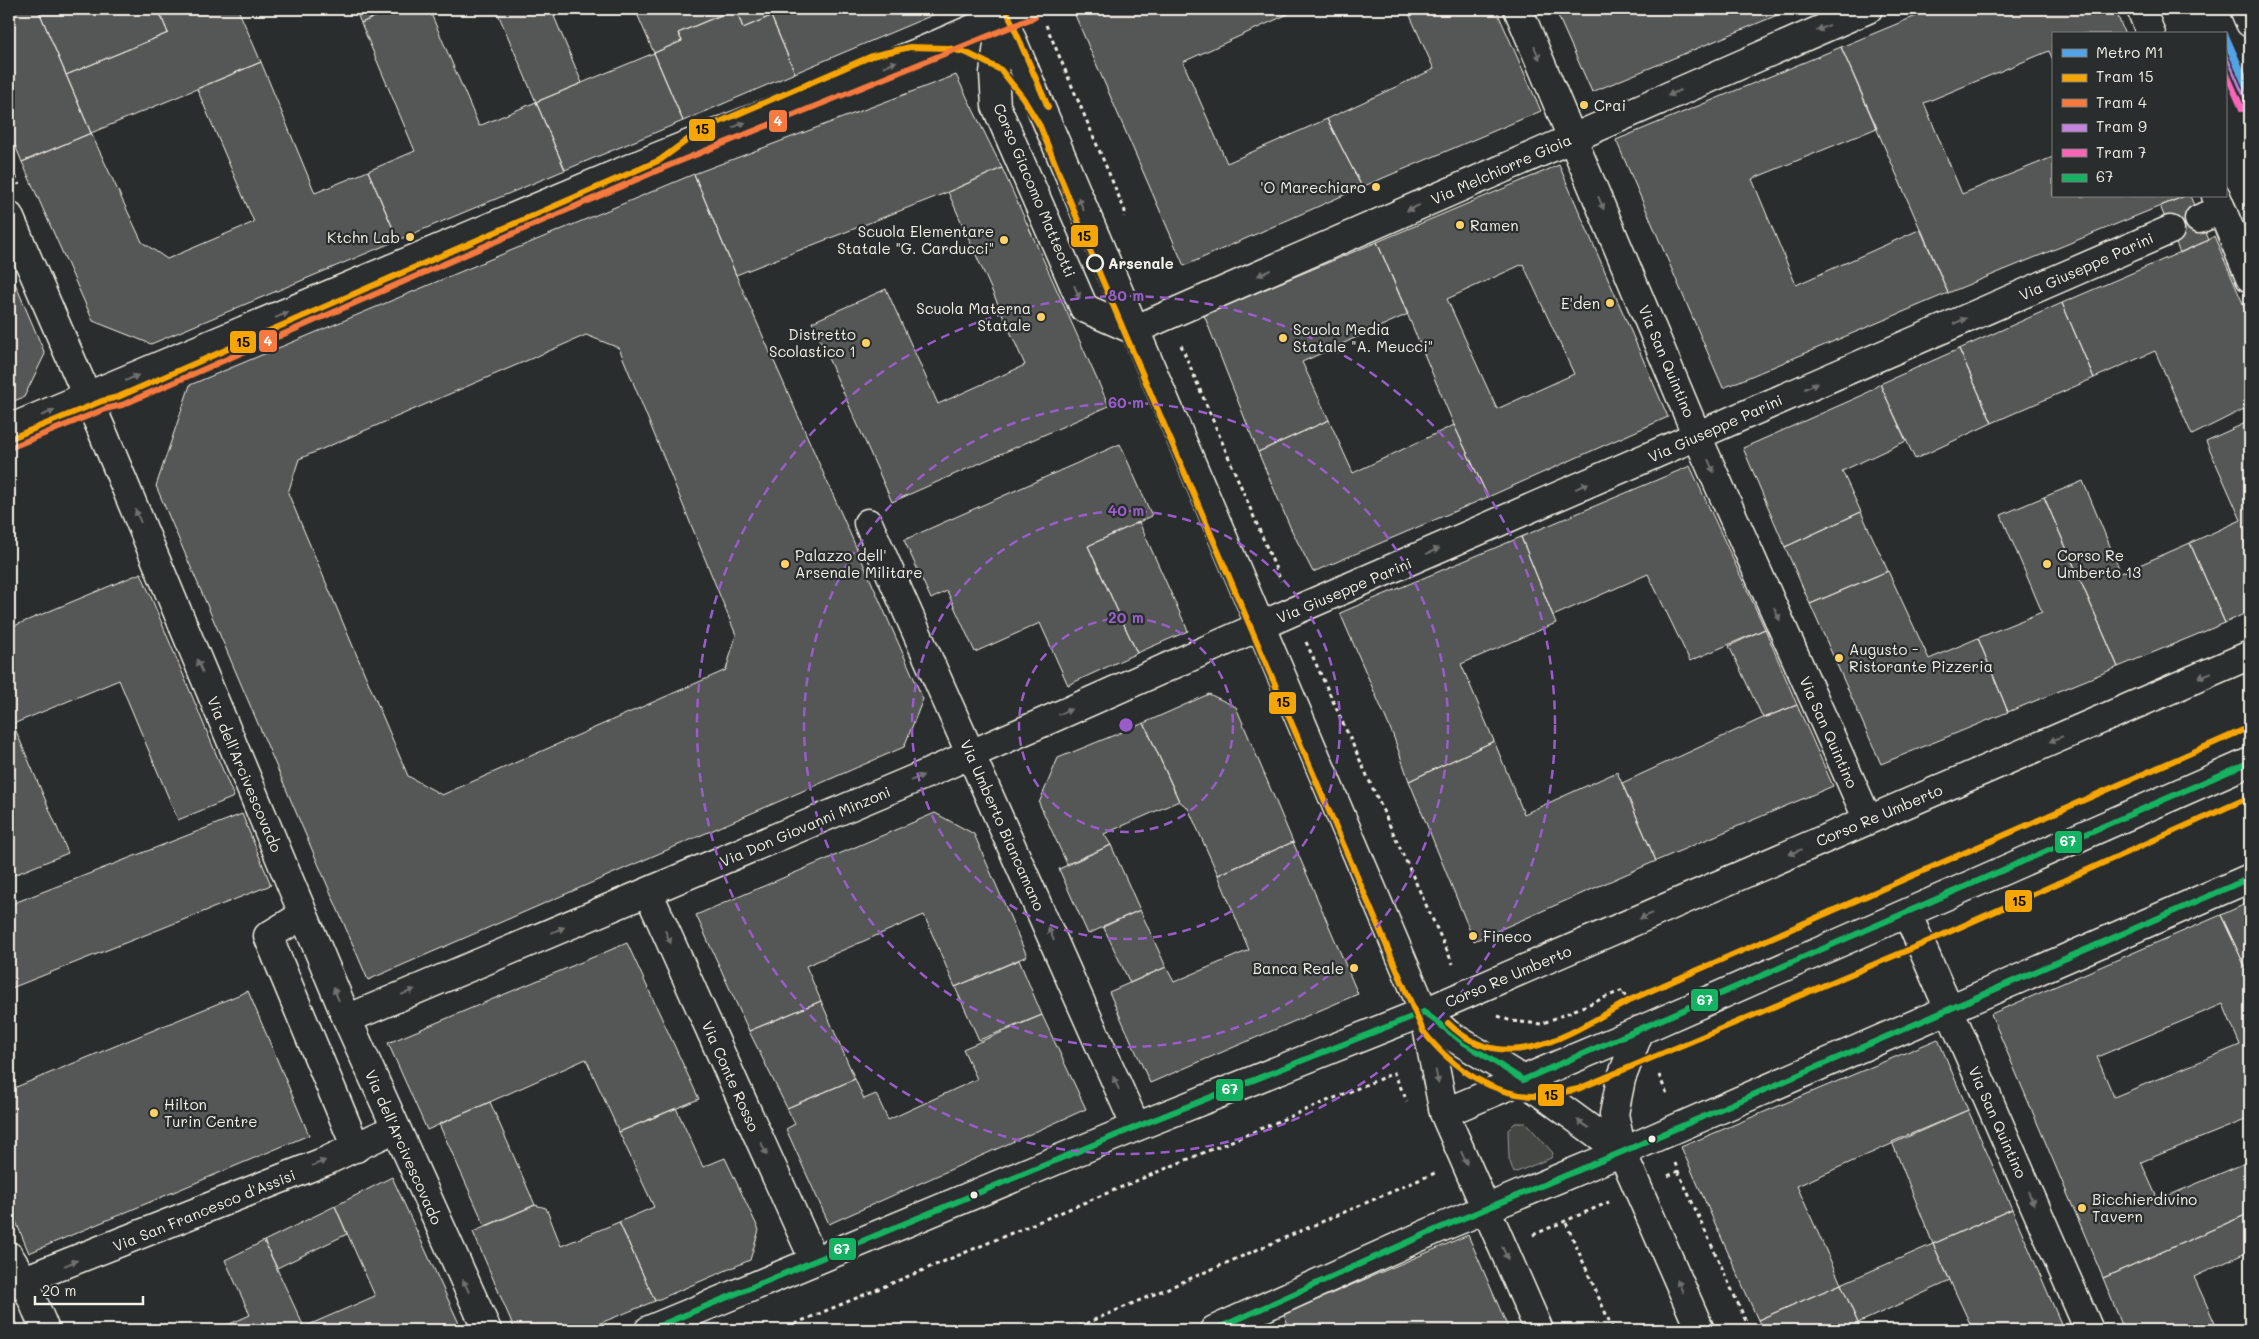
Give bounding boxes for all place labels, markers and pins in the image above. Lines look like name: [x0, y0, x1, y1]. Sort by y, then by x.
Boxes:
place label: Crai: [1594, 95, 1626, 115]
marker: Crai: [1578, 99, 1590, 111]
place label: 'O Marechiaro: [1260, 177, 1366, 197]
marker: 'O Marechiaro: [1370, 181, 1382, 193]
place label: Ramen: [1470, 215, 1519, 235]
marker: Ramen: [1454, 219, 1466, 231]
place label: Scuola Elementare Statale "G. Carducci": [837, 221, 994, 258]
place label: Ktchn Lab: [327, 227, 400, 247]
marker: Ktchn Lab: [404, 231, 416, 243]
marker: Scuola Elementare Statale "G. Carducci": [998, 234, 1010, 246]
place label: Arsenale: [1108, 253, 1174, 273]
marker: Arsenale: [1086, 254, 1104, 272]
place label: E'den: [1561, 293, 1600, 313]
marker: E'den: [1604, 297, 1616, 309]
place label: Scuola Materna Statale: [916, 298, 1031, 335]
marker: Scuola Materna Statale: [1035, 311, 1047, 323]
place label: Scuola Media Statale "A. Meucci": [1293, 319, 1433, 356]
place label: Distretto Scolastico 1: [769, 324, 856, 361]
marker: Scuola Media Statale "A. Meucci": [1277, 332, 1289, 344]
marker: Distretto Scolastico 1: [860, 337, 872, 349]
place label: Palazzo dell' Arsenale Militare: [795, 545, 923, 582]
place label: Corso Re Umberto 13: [2057, 545, 2141, 582]
marker: Palazzo dell' Arsenale Militare: [779, 558, 791, 570]
marker: Corso Re Umberto 13: [2041, 558, 2053, 570]
place label: Augusto - Ristorante Pizzeria: [1849, 639, 1993, 676]
marker: Augusto - Ristorante Pizzeria: [1833, 652, 1845, 664]
centre of rings: [1117, 716, 1135, 734]
place label: Fineco: [1483, 926, 1531, 946]
marker: Fineco: [1467, 930, 1479, 942]
place label: Banca Reale: [1253, 958, 1344, 978]
marker: Banca Reale: [1348, 962, 1360, 974]
place label: Hilton Turin Centre: [164, 1094, 258, 1131]
marker: Hilton Turin Centre: [148, 1107, 160, 1119]
unlabelled marker: [1647, 1134, 1657, 1144]
place label: Bicchierdivino Tavern: [2092, 1189, 2197, 1226]
unlabelled marker: [969, 1190, 979, 1200]
marker: Bicchierdivino Tavern: [2076, 1202, 2088, 1214]

